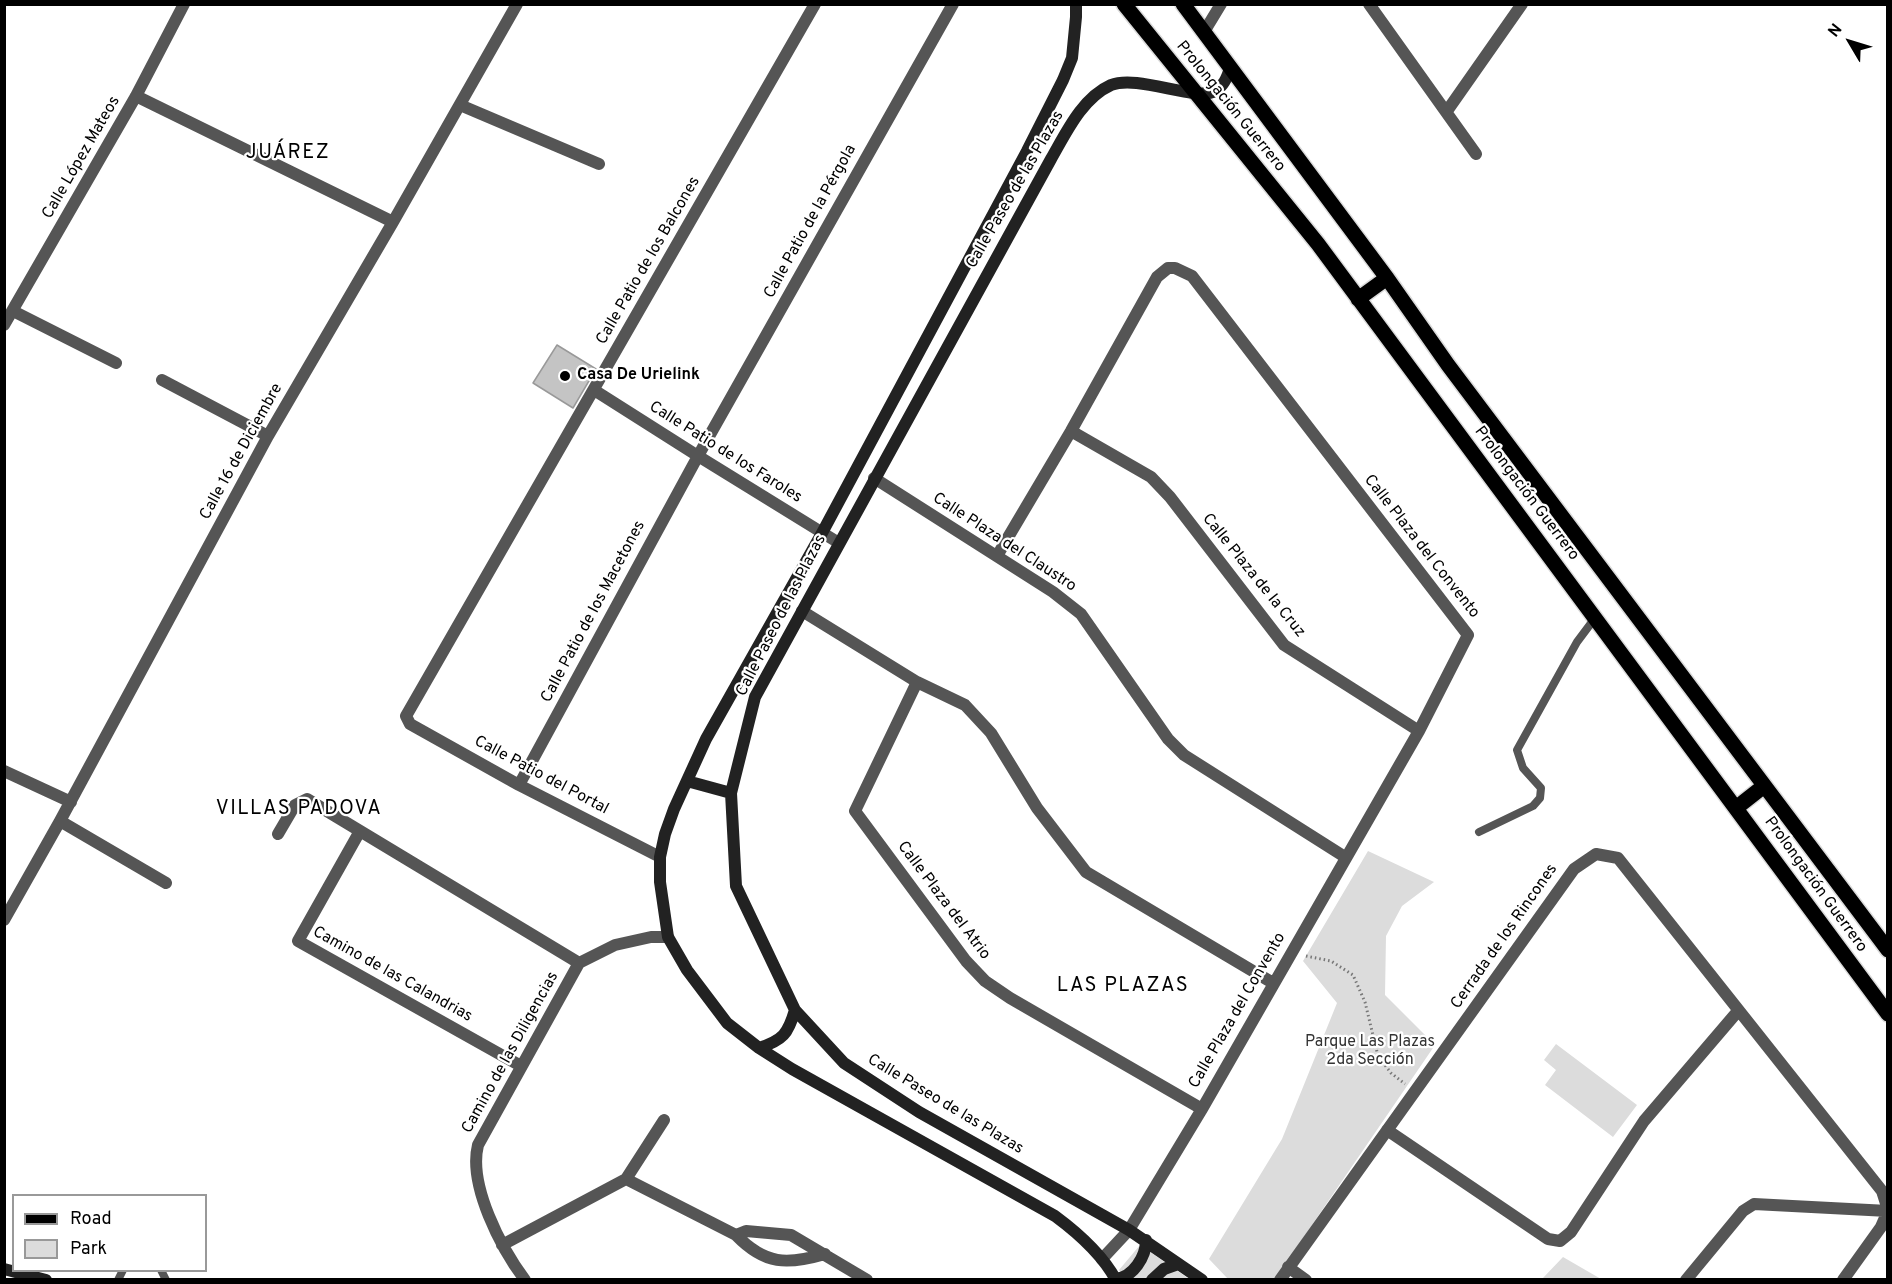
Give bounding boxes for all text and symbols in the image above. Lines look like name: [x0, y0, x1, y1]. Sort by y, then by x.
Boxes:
north arrow: [1820, 12, 1880, 72]
text: N: [1824, 20, 1847, 42]
street label: Prolongación Guerrero: [1171, 38, 1289, 176]
street label: Calle López Mateos: [39, 93, 125, 223]
street label: Calle Paseo de las Plazas: [963, 108, 1069, 272]
district label: JUÁREZ: [246, 142, 330, 166]
street label: Calle Patio de la Pérgola: [761, 142, 861, 302]
street label: Calle Patio de los Balcones: [593, 174, 705, 348]
place label: Casa De Urielink: [577, 366, 700, 386]
marker: Casa De Urielink: [558, 369, 572, 383]
street label: Calle 16 de Diciembre: [197, 380, 287, 524]
street label: Calle Patio de los Faroles: [645, 398, 805, 508]
street label: Prolongación Guerrero: [1469, 423, 1583, 565]
street label: Calle Plaza del Convento: [1359, 471, 1483, 623]
street label: Calle Plaza del Claustro: [929, 489, 1079, 597]
street label: Calle Plaza de la Cruz: [1197, 510, 1309, 642]
street label: Calle Patio de los Macetones: [538, 518, 650, 706]
street label: Calle Paseo de las Plazas: [733, 532, 831, 700]
street label: Calle Patio del Portal: [471, 732, 611, 820]
district label: VILLAS PADOVA: [216, 798, 382, 822]
street label: Prolongación Guerrero: [1759, 813, 1871, 957]
street label: Calle Plaza del Atrio: [892, 838, 994, 964]
street label: Cerrada de los Rincones: [1448, 861, 1562, 1013]
street label: Camino de las Calandrias: [309, 923, 475, 1027]
street label: Calle Plaza del Convento: [1186, 930, 1290, 1092]
street label: Camino de las Diligencias: [459, 969, 563, 1137]
district label: LAS PLAZAS: [1057, 975, 1189, 999]
park label: Parque Las Plazas 2da Sección: [1305, 1033, 1435, 1071]
street label: Calle Paseo de las Plazas: [864, 1051, 1026, 1159]
legend: [12, 1194, 207, 1272]
text: Road: [70, 1208, 112, 1231]
text: Park: [70, 1238, 107, 1261]

